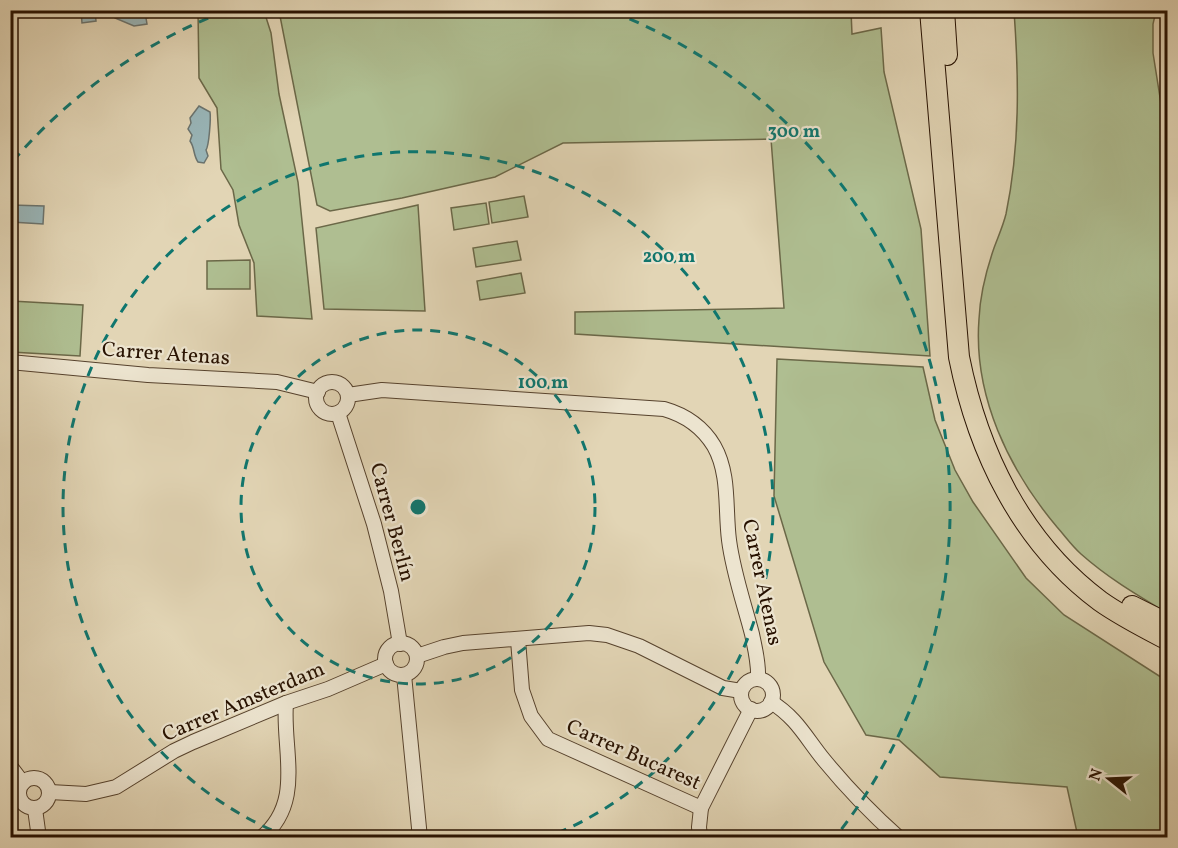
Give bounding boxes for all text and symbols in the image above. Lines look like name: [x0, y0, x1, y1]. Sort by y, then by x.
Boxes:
text: 300 m: [768, 120, 820, 145]
text: 200 m: [643, 245, 695, 270]
street label: Carrer Atenas: [101, 336, 231, 373]
text: 100 m: [518, 371, 568, 396]
street label: Carrer Berlín: [362, 460, 421, 585]
centre of rings: [408, 497, 428, 517]
street label: Carrer Atenas: [734, 517, 789, 648]
street label: Carrer Amsterdam: [158, 655, 329, 750]
street label: Carrer Bucarest: [561, 713, 705, 798]
north arrow: [1079, 749, 1139, 809]
text: N: [1084, 766, 1109, 784]

